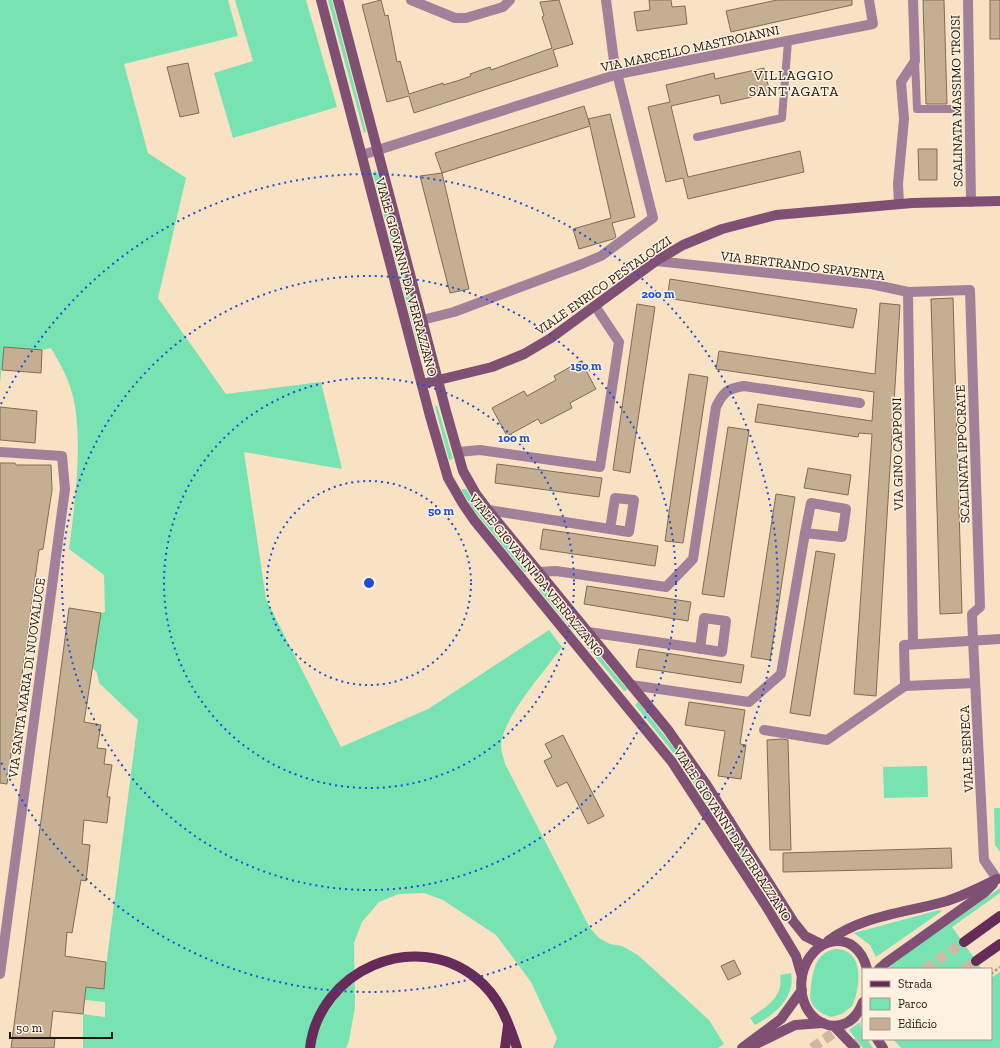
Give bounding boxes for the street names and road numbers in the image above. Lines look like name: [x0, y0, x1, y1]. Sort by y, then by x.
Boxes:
street label: SCALINATA MASSIMO TROISI: [947, 15, 966, 187]
street label: VIA MARCELLO MASTROIANNI: [598, 22, 781, 75]
street label: VIALE GIOVANNI DA VERRAZZANO: [372, 175, 440, 378]
street label: VIALE ENRICO PESTALOZZI: [532, 233, 674, 339]
street label: VIA BERTRANDO SPAVENTA: [719, 248, 886, 283]
street label: SCALINATA IPPOCRATE: [953, 384, 972, 524]
street label: VIA GINO CAPPONI: [889, 397, 906, 512]
street label: VIALE GIOVANNI DA VERRAZZANO: [466, 490, 607, 660]
street label: VIA SANTA MARIA DI NUOVALUCE: [5, 577, 48, 780]
street label: VIALE SENECA: [957, 704, 976, 794]
street label: VIALE GIOVANNI DA VERRAZZANO: [670, 743, 795, 924]

